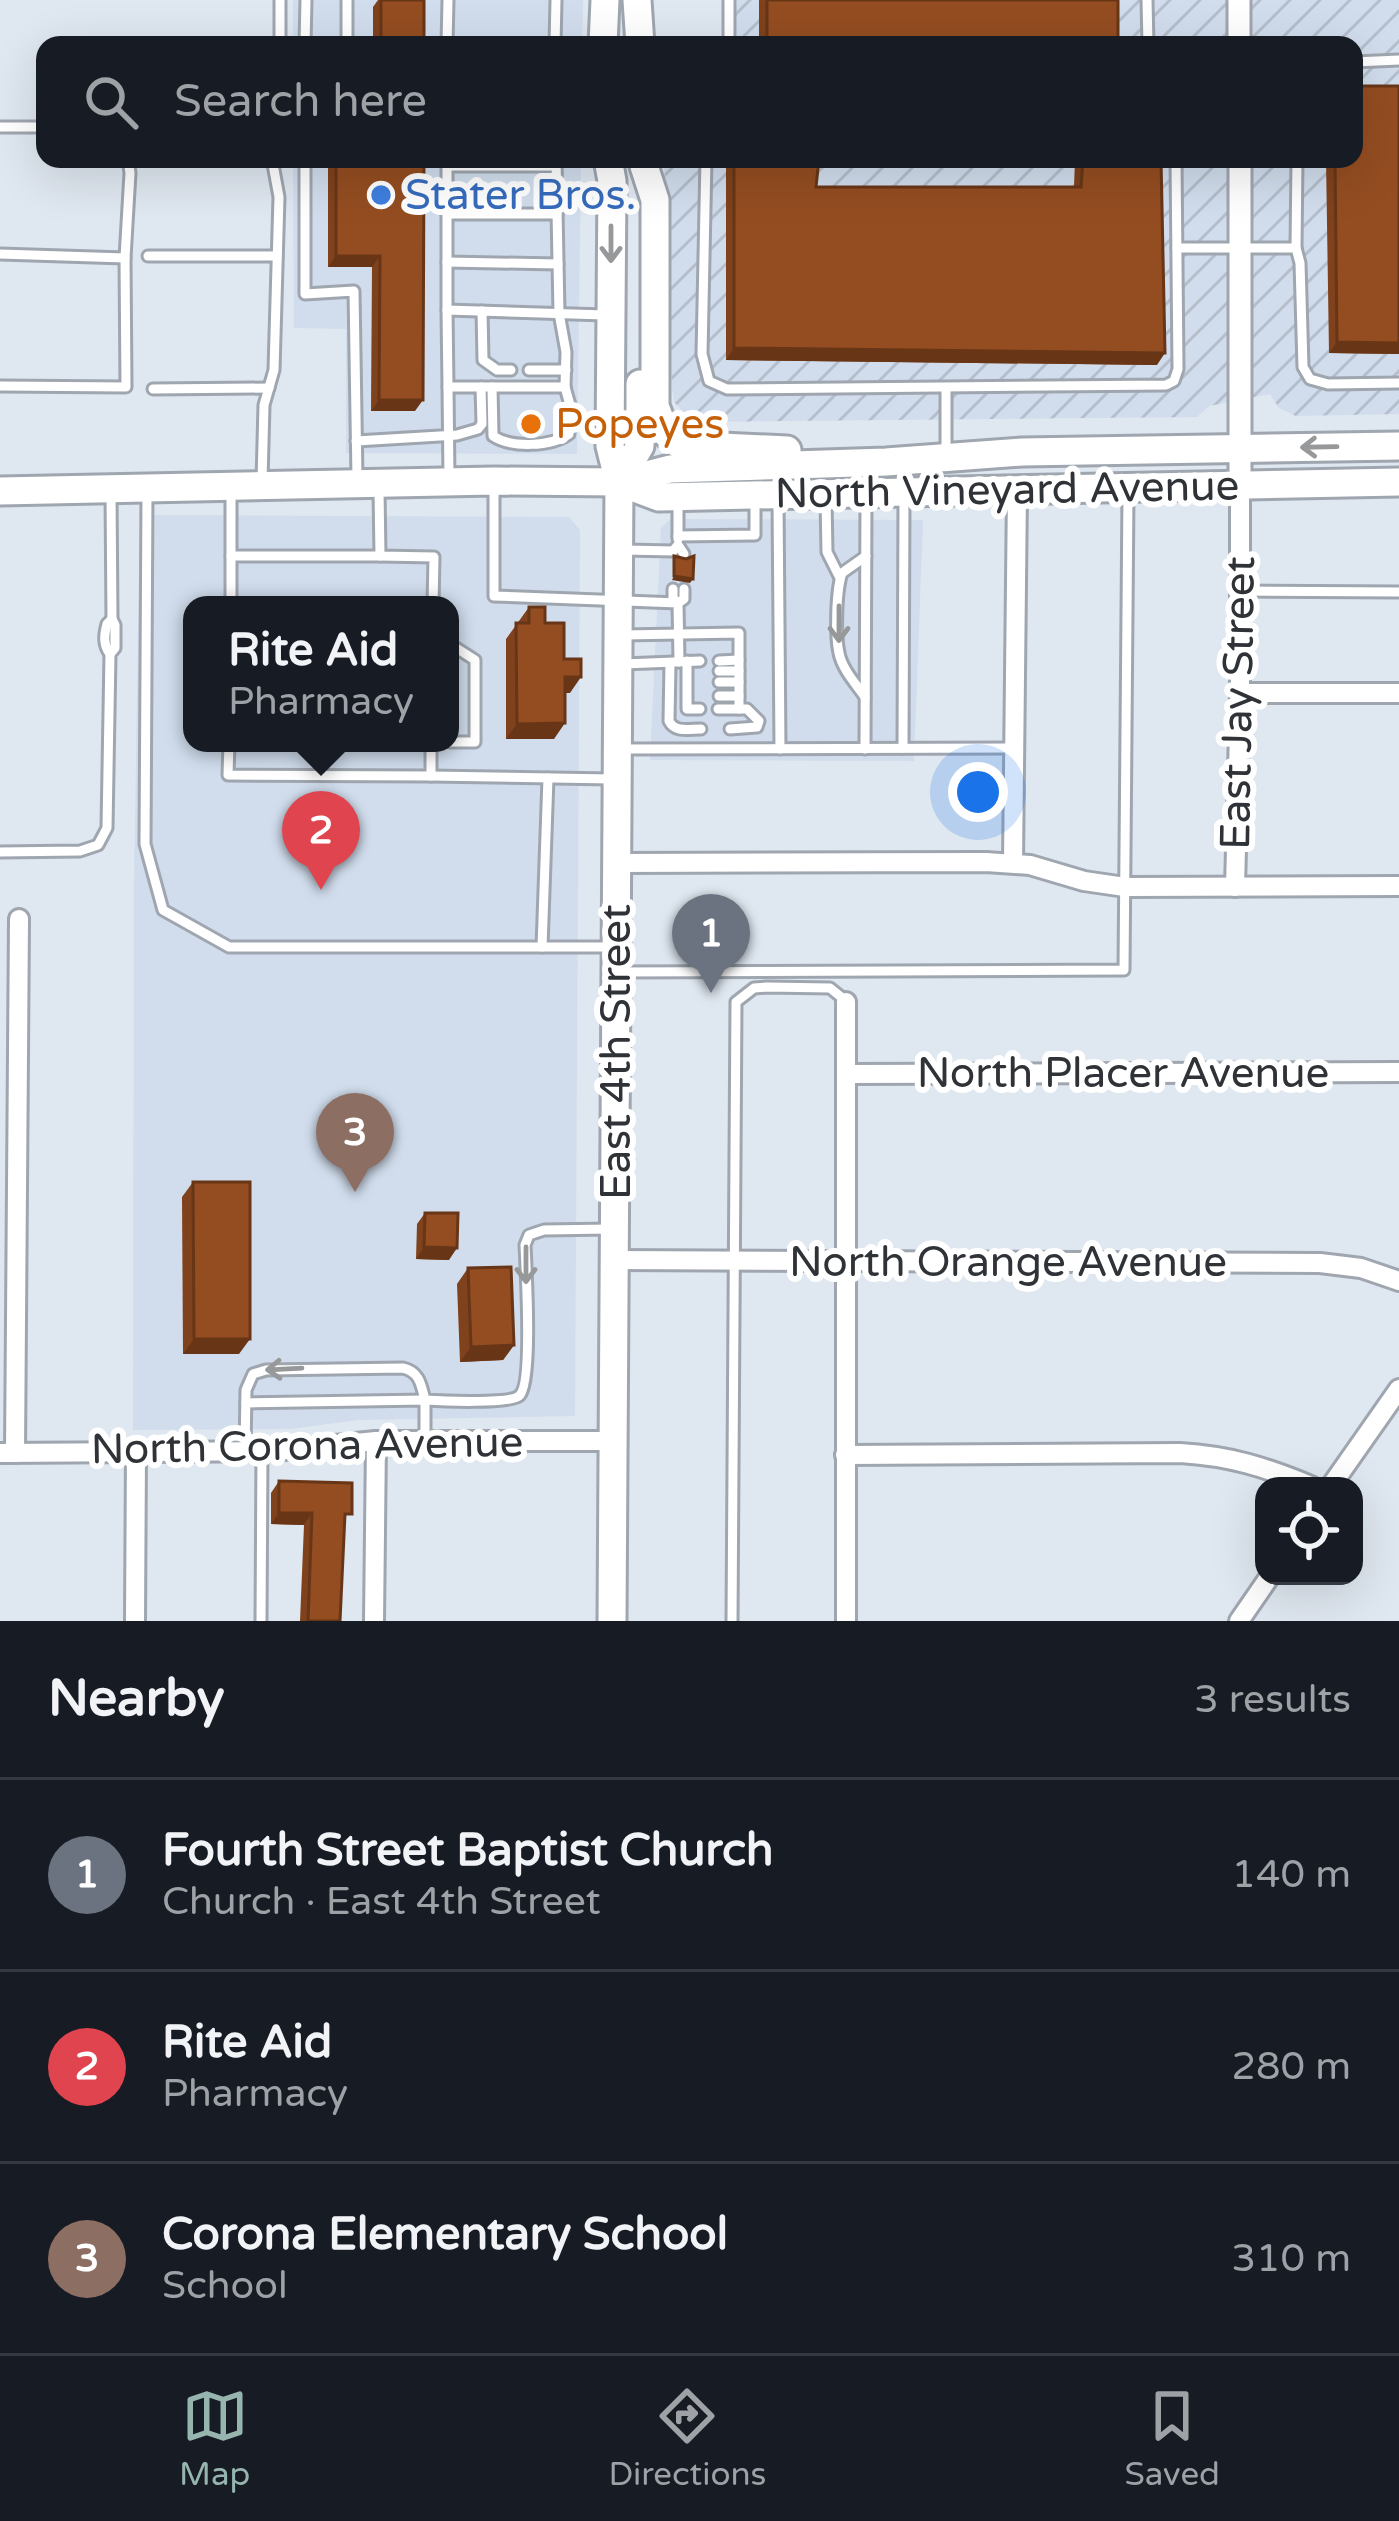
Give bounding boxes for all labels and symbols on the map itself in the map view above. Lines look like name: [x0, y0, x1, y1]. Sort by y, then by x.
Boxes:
place label: Stater Bros.: [405, 170, 637, 221]
marker: Stater Bros.: [368, 182, 394, 208]
one-way arrow: [600, 224, 622, 263]
place label: Popeyes: [555, 399, 724, 450]
marker: Popeyes: [518, 411, 544, 437]
one-way arrow: [1300, 436, 1339, 458]
street label: North Vineyard Avenue: [774, 460, 1240, 520]
street label: East Jay Street: [1210, 556, 1266, 850]
one-way arrow: [828, 604, 850, 643]
your location: [948, 762, 1008, 822]
pin: 2: [282, 791, 360, 890]
pin: 1: [672, 894, 750, 993]
street label: East 4th Street: [591, 904, 642, 1200]
street label: North Placer Avenue: [917, 1048, 1329, 1099]
pin: 3: [316, 1093, 394, 1192]
street label: North Orange Avenue: [789, 1237, 1227, 1288]
one-way arrow: [515, 1245, 537, 1284]
one-way arrow: [265, 1358, 304, 1381]
street label: North Corona Avenue: [90, 1417, 524, 1475]

